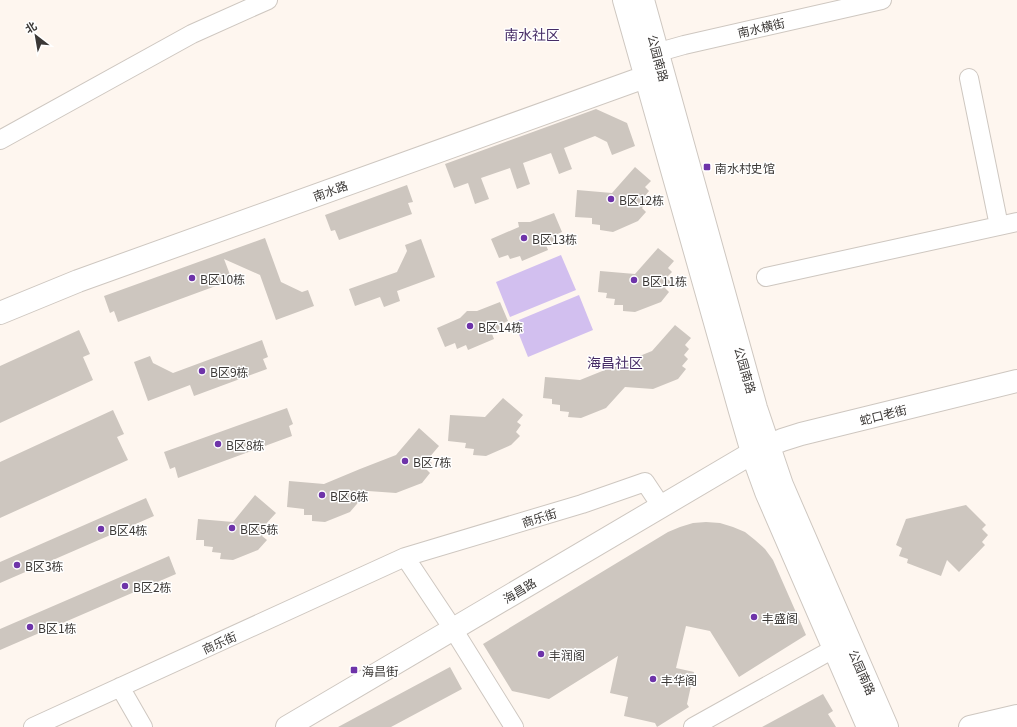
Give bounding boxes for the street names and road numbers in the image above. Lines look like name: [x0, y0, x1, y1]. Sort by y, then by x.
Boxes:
street label: 南水横街: [736, 13, 786, 41]
street label: 公园南路: [645, 33, 673, 83]
street label: 南水路: [310, 176, 350, 204]
street label: 公园南路: [731, 345, 761, 395]
street label: 蛇口老街: [858, 400, 908, 428]
street label: 商乐街: [519, 504, 559, 530]
street label: 海昌路: [499, 573, 539, 607]
street label: 商乐街: [199, 627, 239, 657]
street label: 公园南路: [845, 647, 881, 697]

